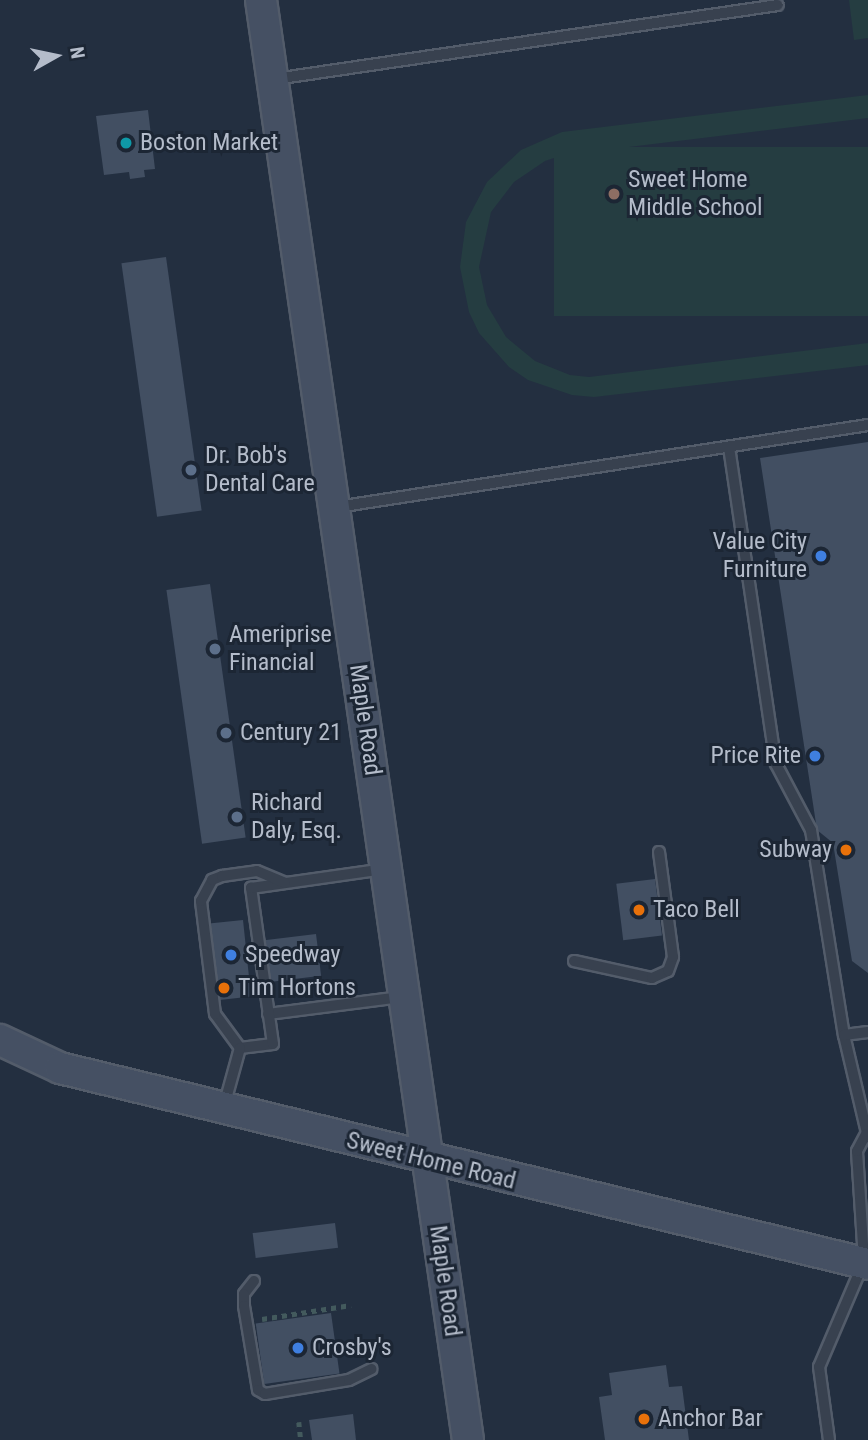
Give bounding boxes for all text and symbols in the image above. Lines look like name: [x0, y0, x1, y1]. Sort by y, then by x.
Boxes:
north arrow: [21, 21, 91, 91]
text: N: [65, 45, 90, 60]
place label: Boston Market: [140, 129, 278, 157]
marker: Boston Market: [118, 135, 134, 151]
place label: Sweet Home Middle School: [628, 166, 762, 222]
marker: Sweet Home Middle School: [606, 186, 622, 202]
place label: Dr. Bob's Dental Care: [205, 442, 315, 498]
marker: Dr. Bob's Dental Care: [183, 462, 199, 478]
place label: Value City Furniture: [713, 528, 807, 584]
marker: Value City Furniture: [813, 548, 829, 564]
place label: Ameriprise Financial: [229, 621, 332, 677]
marker: Ameriprise Financial: [207, 641, 223, 657]
street label: Maple Road: [343, 663, 387, 777]
place label: Century 21: [240, 719, 342, 747]
marker: Century 21: [218, 725, 234, 741]
place label: Price Rite: [710, 742, 801, 770]
marker: Price Rite: [807, 748, 823, 764]
place label: Richard Daly, Esq.: [251, 789, 342, 845]
marker: Richard Daly, Esq.: [229, 809, 245, 825]
place label: Subway: [759, 836, 832, 864]
marker: Subway: [838, 842, 854, 858]
place label: Taco Bell: [653, 896, 740, 924]
marker: Taco Bell: [631, 902, 647, 918]
place label: Speedway: [245, 941, 341, 969]
marker: Speedway: [223, 947, 239, 963]
place label: Tim Hortons: [238, 974, 356, 1002]
marker: Tim Hortons: [216, 980, 232, 996]
street label: Sweet Home Road: [344, 1126, 518, 1196]
street label: Maple Road: [423, 1224, 467, 1338]
place label: Crosby's: [312, 1334, 392, 1362]
marker: Crosby's: [290, 1340, 306, 1356]
place label: Anchor Bar: [658, 1405, 763, 1433]
marker: Anchor Bar: [636, 1411, 652, 1427]

